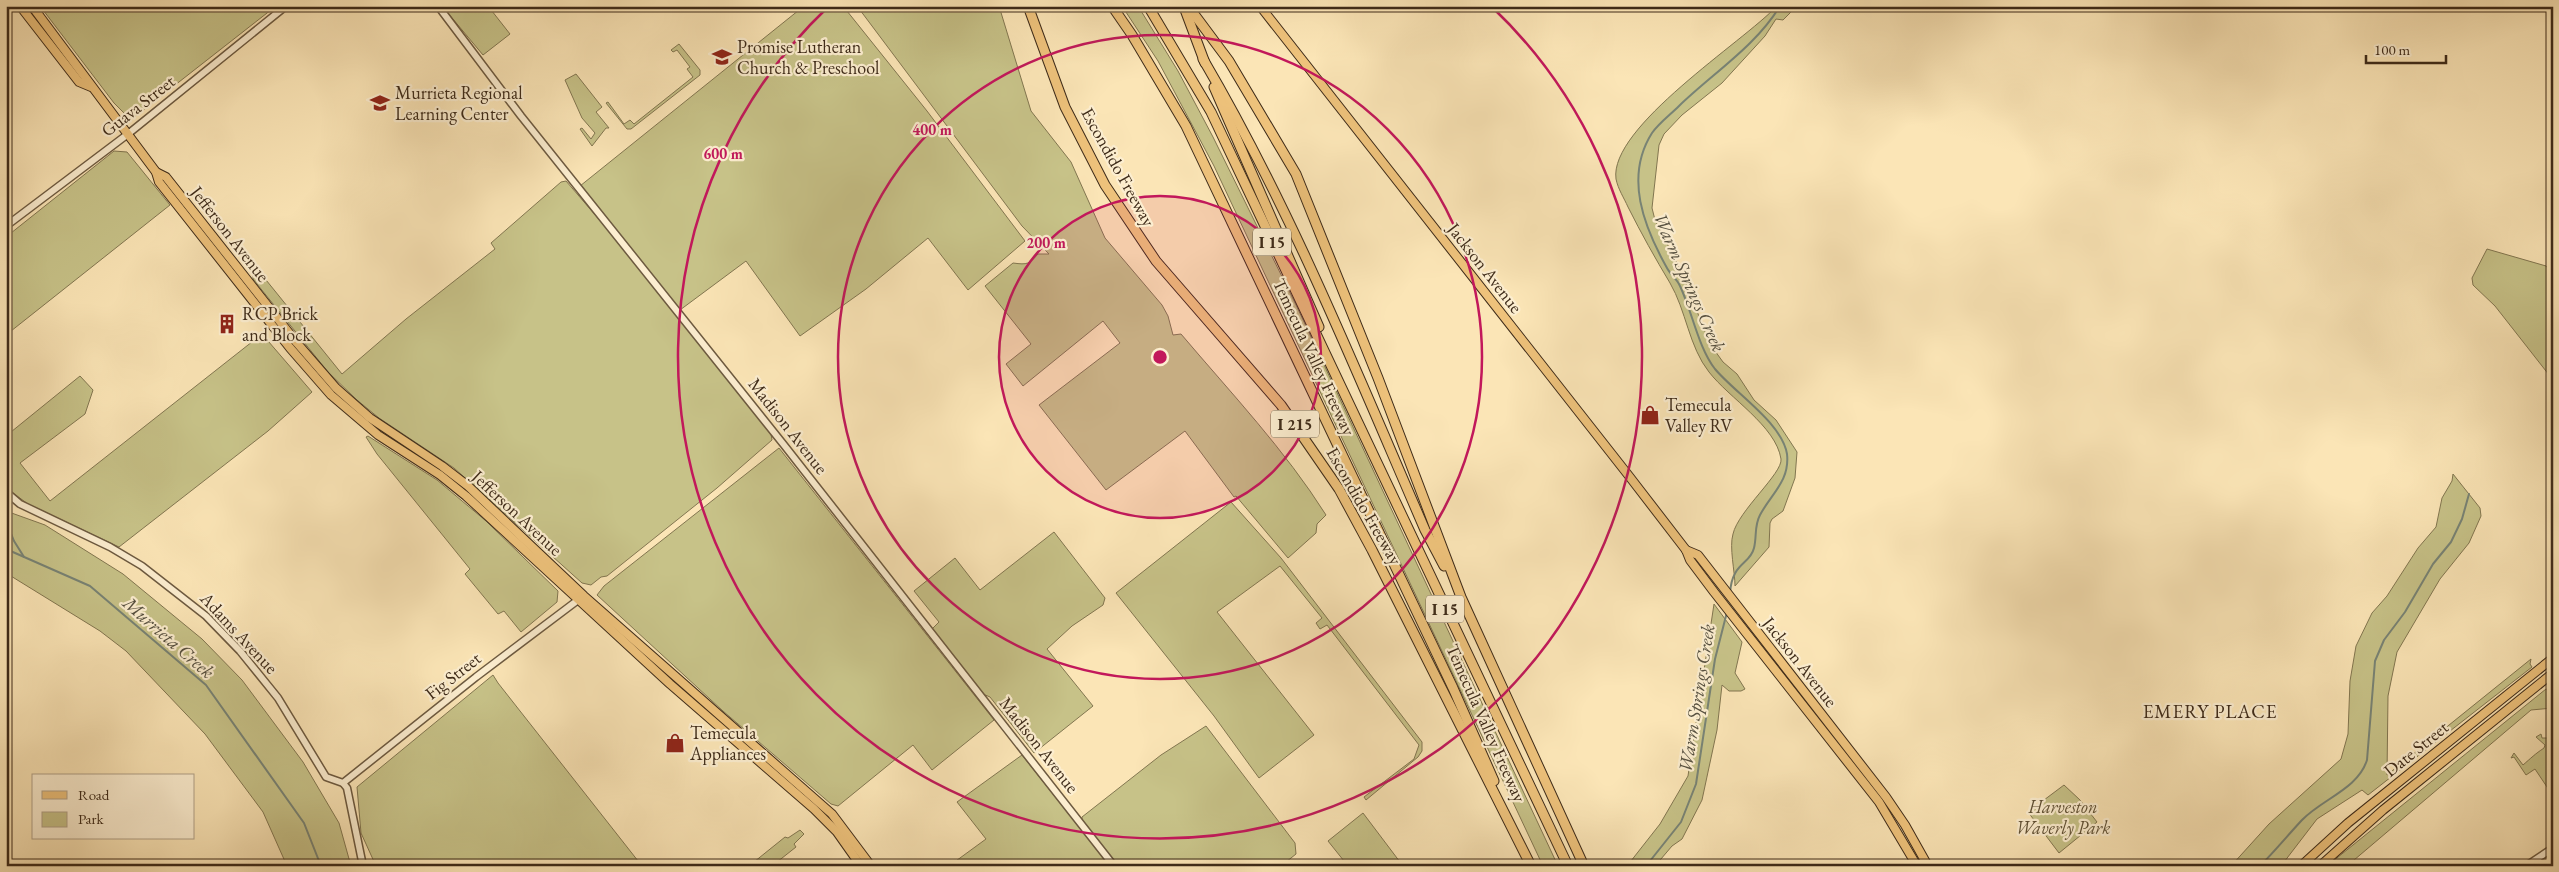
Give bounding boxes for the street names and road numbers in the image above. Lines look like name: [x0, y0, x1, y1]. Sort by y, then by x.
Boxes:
street label: Guava Street: [96, 69, 179, 142]
street label: Escondido Freeway: [1076, 103, 1161, 230]
street label: Jefferson Avenue: [185, 180, 275, 286]
street label: Jackson Avenue: [1442, 216, 1528, 318]
road number: I 15: [1253, 228, 1291, 256]
street label: Temecula Valley Freeway: [1268, 275, 1361, 439]
street label: Madison Avenue: [744, 373, 833, 478]
road number: I 215: [1271, 410, 1319, 438]
street label: Escondido Freeway: [1321, 443, 1408, 569]
street label: Jefferson Avenue: [466, 463, 567, 560]
street label: Adams Avenue: [195, 586, 283, 678]
road number: I 15: [1426, 596, 1464, 622]
street label: Jackson Avenue: [1757, 610, 1843, 712]
street label: Temecula Valley Freeway: [1441, 640, 1532, 806]
street label: Fig Street: [420, 646, 485, 705]
street label: Madison Avenue: [995, 692, 1084, 797]
street label: Date Street: [2379, 715, 2453, 782]

